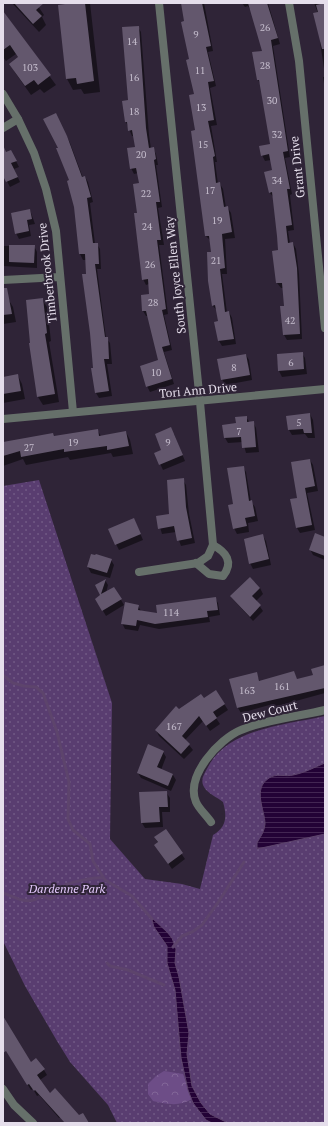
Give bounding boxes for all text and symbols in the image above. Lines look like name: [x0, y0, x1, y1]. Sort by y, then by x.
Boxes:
house number: 26: [260, 21, 271, 34]
house number: 9: [193, 28, 199, 41]
house number: 14: [127, 35, 138, 48]
house number: 28: [260, 59, 270, 72]
house number: 103: [22, 61, 38, 74]
house number: 11: [195, 64, 205, 77]
house number: 16: [129, 71, 140, 84]
house number: 30: [267, 94, 277, 107]
house number: 13: [196, 101, 206, 114]
house number: 18: [129, 105, 139, 118]
house number: 32: [272, 128, 282, 141]
street label: Grant Drive: [286, 135, 308, 199]
house number: 15: [198, 138, 208, 151]
house number: 20: [136, 148, 146, 161]
house number: 34: [272, 174, 283, 187]
house number: 17: [205, 184, 215, 197]
house number: 22: [141, 187, 151, 200]
house number: 19: [212, 214, 222, 227]
street label: South Joyce Ellen Way: [161, 215, 189, 334]
house number: 24: [142, 220, 153, 233]
street label: Timberbrook Drive: [34, 222, 60, 324]
house number: 21: [211, 254, 221, 267]
house number: 26: [145, 258, 156, 271]
house number: 28: [148, 296, 158, 309]
house number: 42: [285, 314, 295, 327]
house number: 6: [288, 356, 294, 369]
house number: 8: [231, 361, 237, 374]
house number: 10: [151, 366, 161, 379]
street label: Tori Ann Drive: [158, 379, 238, 401]
house number: 5: [296, 416, 302, 429]
house number: 7: [236, 425, 242, 438]
house number: 19: [68, 436, 78, 449]
house number: 9: [165, 436, 171, 449]
house number: 27: [24, 441, 34, 454]
house number: 114: [163, 606, 180, 619]
house number: 161: [274, 680, 290, 693]
house number: 163: [239, 684, 255, 697]
street label: Dew Court: [241, 697, 300, 725]
house number: 167: [166, 720, 182, 733]
park label: Dardenne Park: [28, 881, 106, 896]

